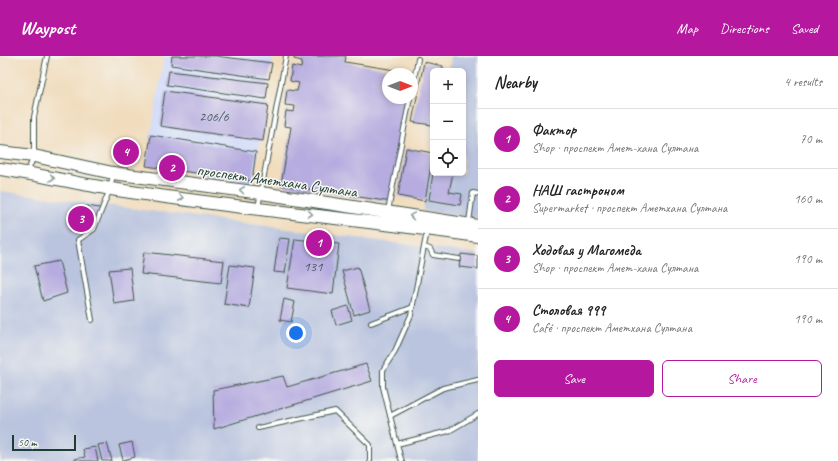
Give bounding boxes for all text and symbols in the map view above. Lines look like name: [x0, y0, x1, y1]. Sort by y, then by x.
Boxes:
text: Waypost: [20, 16, 75, 40]
text: Map: [677, 20, 698, 37]
text: Directions: [720, 20, 769, 37]
text: Saved: [791, 20, 818, 37]
north arrow: [382, 68, 418, 104]
map controls: [430, 68, 466, 176]
button: +: [430, 68, 466, 104]
text: Nearby: [494, 72, 537, 93]
text: 4 results: [784, 74, 822, 90]
button: −: [430, 104, 466, 140]
house number: 206/6: [199, 108, 230, 125]
text: Фактор: [532, 121, 576, 140]
text: 1: [504, 131, 510, 147]
text: 70 m: [800, 131, 822, 147]
pin: 4: [113, 137, 139, 167]
button: locate: [430, 140, 466, 176]
text: Shop · проспект Амет-хана Султана: [532, 140, 698, 156]
pin: 2: [159, 153, 185, 183]
street label: проспект Аметхана Султана: [195, 160, 360, 202]
one-way arrow: [49, 173, 55, 181]
text: НАШ гастроном: [532, 181, 624, 200]
one-way arrow: [239, 186, 245, 195]
text: 2: [504, 191, 510, 207]
text: 160 m: [794, 191, 822, 207]
one-way arrow: [178, 193, 184, 202]
text: Supermarket · проспект Аметхана Султана: [532, 200, 727, 216]
pin: 3: [68, 204, 94, 234]
one-way arrow: [307, 210, 313, 219]
one-way arrow: [409, 212, 415, 221]
pin: 1: [306, 228, 332, 258]
text: Ходовая у Магомеда: [532, 241, 641, 260]
text: 3: [504, 251, 510, 267]
text: 190 m: [794, 251, 822, 267]
house number: 131: [304, 258, 323, 275]
text: Shop · проспект Амет-хана Султана: [532, 260, 698, 276]
text: Столовая 999: [532, 301, 605, 320]
text: 4: [504, 311, 510, 327]
text: 190 m: [794, 311, 822, 327]
text: Café · проспект Аметхана Султана: [532, 320, 692, 336]
your location: [286, 323, 306, 343]
button: Save: [494, 360, 654, 397]
button: Share: [662, 360, 822, 397]
scale bar: [12, 433, 76, 452]
text: 50 m: [18, 435, 37, 449]

